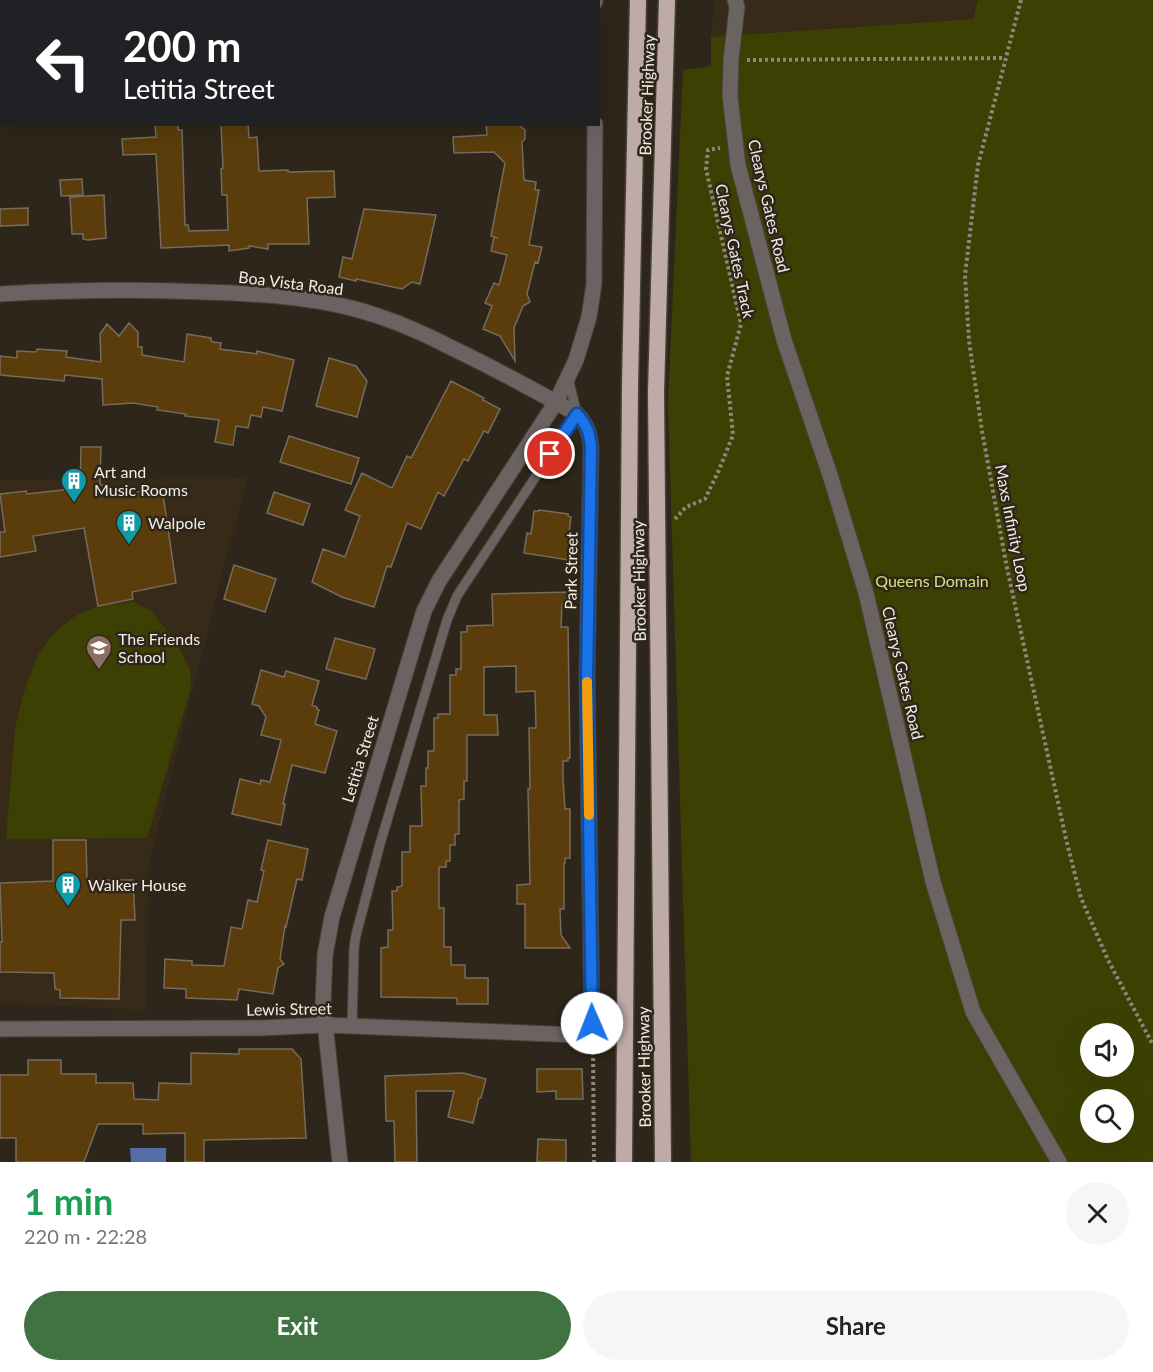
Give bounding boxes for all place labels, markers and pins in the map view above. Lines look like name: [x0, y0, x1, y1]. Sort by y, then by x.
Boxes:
pin: [524, 428, 575, 479]
place label: Art and Music Rooms: [94, 462, 188, 499]
building icon: Art and Music Rooms: [59, 466, 89, 504]
building icon: Walpole: [114, 508, 144, 546]
place label: Walpole: [148, 513, 206, 532]
place label: The Friends School: [118, 629, 200, 666]
school or university icon: The Friends School: [84, 633, 114, 671]
building icon: Walker House: [53, 870, 83, 908]
place label: Walker House: [88, 875, 186, 894]

